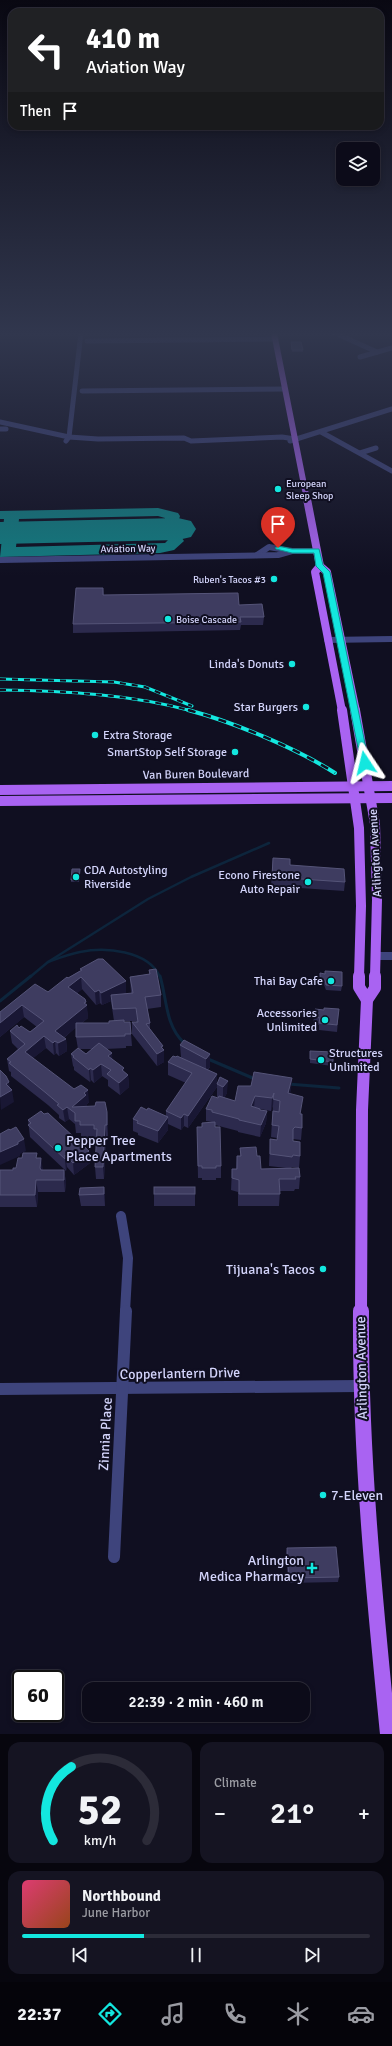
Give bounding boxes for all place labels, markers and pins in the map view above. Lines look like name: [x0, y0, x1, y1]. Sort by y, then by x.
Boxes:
place label: European Sleep Shop: [286, 478, 333, 502]
marker: European Sleep Shop: [273, 484, 283, 494]
pin: [261, 507, 295, 548]
place label: Ruben's Tacos #3: [193, 574, 266, 586]
marker: Ruben's Tacos #3: [269, 574, 279, 584]
marker: Boise Cascade: [163, 614, 173, 624]
place label: Boise Cascade: [176, 614, 237, 626]
place label: Linda's Donuts: [209, 657, 284, 672]
marker: Linda's Donuts: [287, 659, 297, 669]
place label: Star Burgers: [234, 700, 298, 715]
marker: Star Burgers: [301, 702, 311, 712]
place label: Extra Storage: [103, 728, 172, 743]
marker: Extra Storage: [90, 730, 100, 740]
place label: SmartStop Self Storage: [107, 745, 227, 760]
marker: SmartStop Self Storage: [230, 747, 240, 757]
place label: CDA Autostyling Riverside: [84, 863, 168, 892]
place label: Econo Firestone Auto Repair: [218, 868, 301, 897]
marker: CDA Autostyling Riverside: [71, 872, 81, 882]
marker: Econo Firestone Auto Repair: [303, 877, 313, 887]
place label: Thai Bay Cafe: [254, 974, 323, 989]
marker: Thai Bay Cafe: [326, 976, 336, 986]
place label: Accessories Unlimited: [257, 1006, 317, 1035]
marker: Accessories Unlimited: [320, 1015, 330, 1025]
place label: Structures Unlimited: [329, 1046, 383, 1075]
marker: Structures Unlimited: [316, 1055, 326, 1065]
place label: Pepper Tree Place Apartments: [66, 1132, 172, 1165]
marker: Pepper Tree Place Apartments: [53, 1143, 63, 1153]
place label: Tijuana's Tacos: [226, 1261, 315, 1278]
marker: Tijuana's Tacos: [318, 1264, 328, 1274]
place label: 7-Eleven: [331, 1487, 383, 1504]
marker: 7-Eleven: [318, 1490, 328, 1500]
place label: Arlington Medica Pharmacy: [199, 1552, 304, 1585]
marker: Arlington Medica Pharmacy: [307, 1563, 317, 1573]

